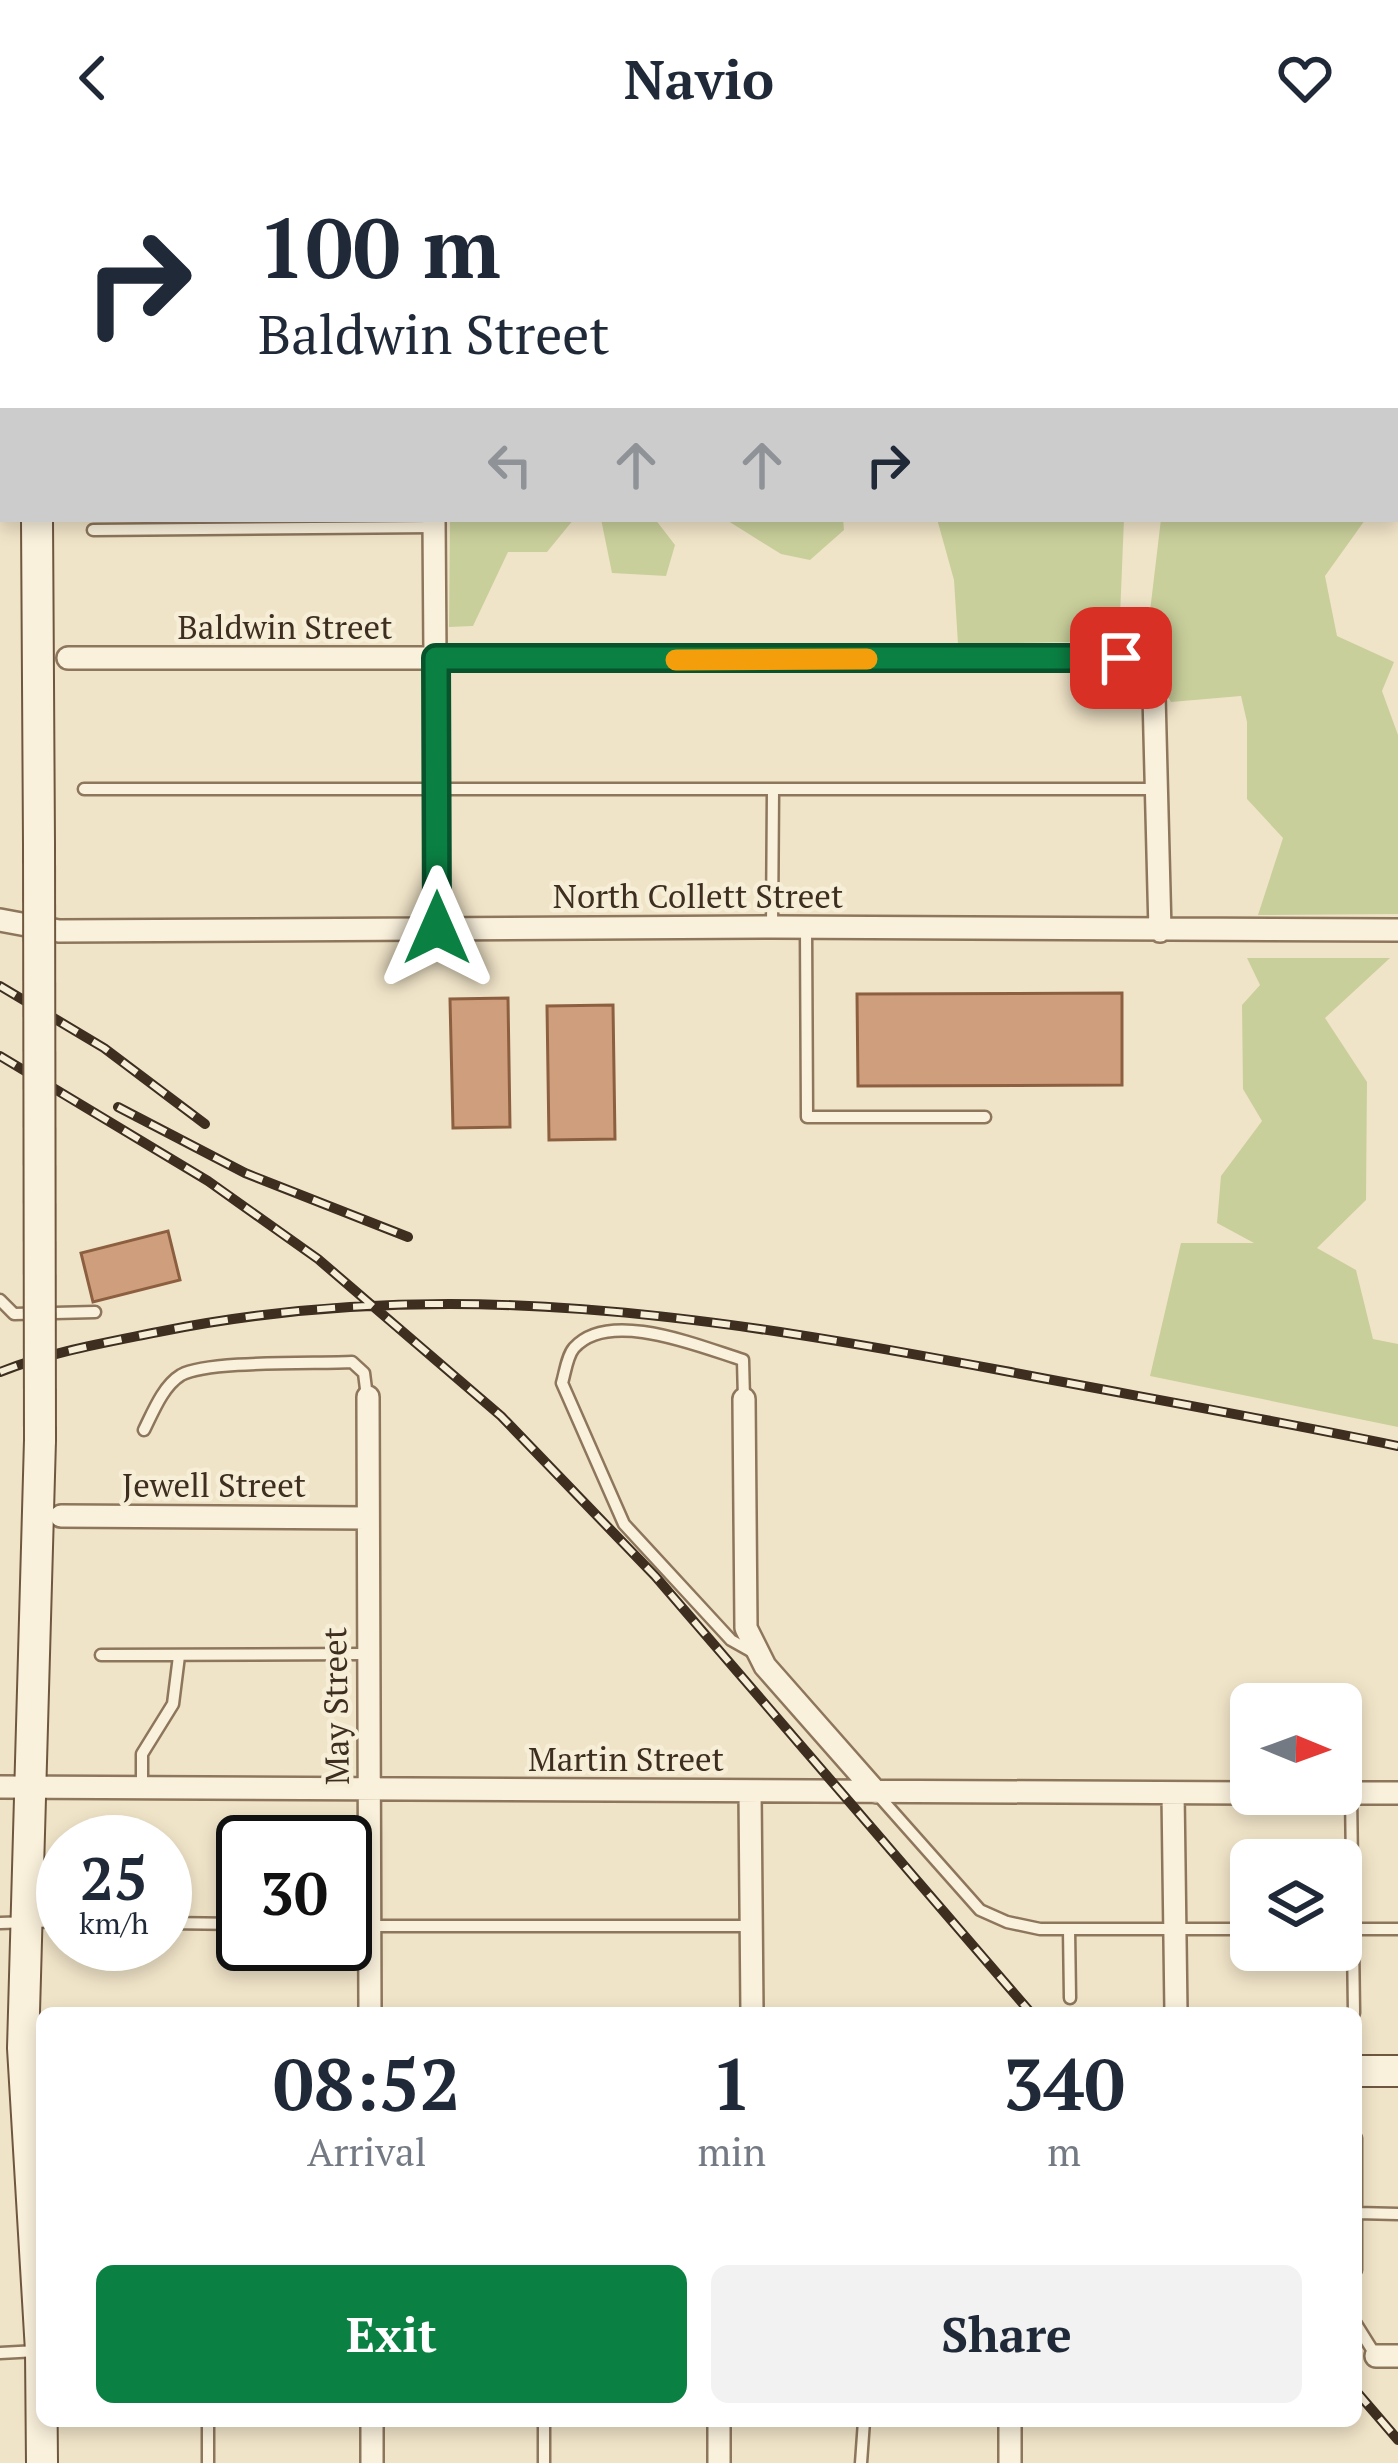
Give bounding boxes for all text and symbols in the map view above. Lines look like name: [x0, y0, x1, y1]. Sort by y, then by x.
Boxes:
text: Navio: [624, 43, 774, 114]
icon: back: [60, 45, 126, 111]
icon: heart: [1272, 45, 1338, 111]
text: 100 m: [258, 191, 501, 302]
icon: right: [60, 204, 216, 360]
text: Baldwin Street: [258, 298, 610, 369]
icon: left: [477, 432, 543, 498]
icon: ahead: [603, 432, 669, 498]
icon: ahead: [729, 432, 795, 498]
icon: right: [855, 432, 921, 498]
street label: Baldwin Street: [178, 605, 392, 648]
pin: [1070, 607, 1172, 709]
icon: arrive: [1088, 625, 1154, 691]
position arrow: [374, 865, 500, 991]
street label: North Collett Street: [553, 874, 843, 917]
street label: Jewell Street: [122, 1463, 306, 1506]
street label: May Street: [312, 1627, 358, 1785]
north arrow: [1230, 1683, 1362, 1815]
map controls: [1230, 1683, 1362, 1971]
street label: Martin Street: [528, 1737, 724, 1780]
speed limit sign: 30: [216, 1815, 372, 1971]
text: 25: [80, 1838, 148, 1917]
button: layers: [1230, 1839, 1362, 1971]
text: km/h: [79, 1903, 149, 1943]
text: 08:52: [273, 2035, 460, 2131]
text: 1: [711, 2035, 752, 2131]
text: 340: [1003, 2035, 1125, 2131]
text: Arrival: [307, 2125, 426, 2177]
text: min: [697, 2125, 766, 2177]
text: m: [1047, 2125, 1081, 2177]
button: Exit: [96, 2265, 687, 2403]
button: Share: [711, 2265, 1302, 2403]

